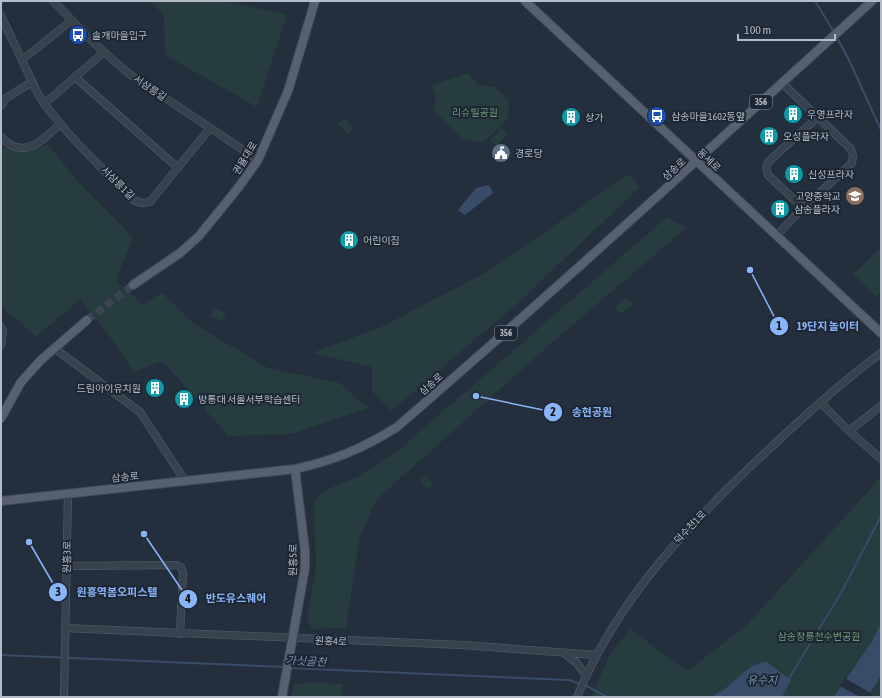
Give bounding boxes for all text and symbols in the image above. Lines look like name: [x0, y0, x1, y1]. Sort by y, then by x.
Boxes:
scale bar: [738, 16, 835, 42]
text: 100 m: [744, 23, 771, 37]
bus stop icon: 솔개마을입구: [67, 24, 89, 46]
place label: 솔개마을입구: [92, 30, 147, 41]
street label: 서삼릉길: [132, 73, 168, 103]
road number: 356: [750, 95, 772, 109]
building icon: 우영프라자: [782, 103, 804, 125]
bus stop icon: 삼송마을1602동앞: [646, 105, 668, 127]
building icon: 상가: [560, 106, 582, 128]
park label: 리슈빌공원: [452, 107, 498, 118]
place label: 우영프라자: [807, 109, 854, 120]
place label: 삼송마을1602동앞: [671, 111, 745, 122]
place label: 상가: [585, 112, 603, 123]
building icon: 오성플라자: [758, 125, 780, 147]
place label: 오성플라자: [783, 131, 830, 142]
street label: 권율대로: [231, 139, 259, 177]
public building icon: 경로당: [490, 142, 512, 164]
street label: 동세로: [695, 147, 723, 173]
place label: 경로당: [515, 148, 543, 159]
street label: 삼송로: [660, 156, 688, 182]
building icon: 신성프라자: [783, 163, 805, 185]
street label: 서삼릉1길: [99, 164, 137, 202]
place label: 신성프라자: [808, 169, 855, 180]
school or university icon: 고양중학교: [844, 185, 866, 207]
place label: 고양중학교: [795, 191, 841, 202]
building icon: 삼송플라자: [769, 198, 791, 220]
place label: 삼송플라자: [794, 204, 841, 215]
building icon: 어린이집: [338, 229, 360, 251]
place label: 어린이집: [363, 235, 400, 246]
callout: 19단지 놀이터: [769, 315, 867, 338]
text: 1: [776, 319, 782, 333]
text: 19단지 놀이터: [797, 320, 859, 332]
road number: 356: [495, 326, 517, 340]
street label: 삼송로: [417, 371, 445, 397]
building icon: 드림아이유치원: [144, 377, 166, 399]
place label: 드림아이유치원: [77, 383, 141, 394]
building icon: 방통대 서울서부학습센터: [173, 388, 195, 410]
place label: 방통대 서울서부학습센터: [198, 394, 301, 405]
callout: 송현공원: [543, 400, 620, 423]
text: 2: [550, 405, 556, 419]
text: 송현공원: [572, 406, 612, 418]
street label: 삼송로: [111, 470, 139, 484]
street label: 덕수천1로: [672, 508, 708, 546]
street label: 원흥3로: [61, 541, 73, 573]
street label: 원흥5로: [287, 544, 299, 576]
callout: 원흥역봄오피스텔: [48, 580, 165, 603]
text: 3: [55, 585, 61, 599]
text: 원흥역봄오피스텔: [77, 586, 157, 598]
callout: 반도유스퀘어: [178, 587, 275, 610]
text: 4: [184, 592, 191, 606]
text: 반도유스퀘어: [206, 592, 266, 604]
park label: 삼송창릉천수변공원: [778, 631, 860, 642]
street label: 원흥4로: [315, 635, 347, 647]
water label: 가싯골천: [285, 654, 328, 668]
water label: 유수지: [747, 674, 778, 686]

